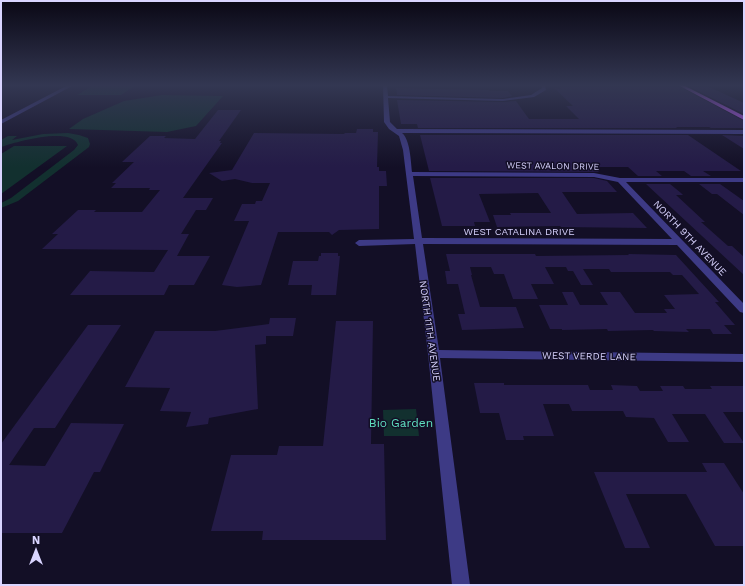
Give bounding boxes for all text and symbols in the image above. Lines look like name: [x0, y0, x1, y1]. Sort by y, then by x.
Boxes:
street label: WEST AVALON DRIVE: [507, 160, 600, 172]
street label: NORTH 9TH AVENUE: [651, 198, 729, 278]
street label: WEST CATALINA DRIVE: [463, 226, 575, 237]
street label: NORTH 11TH AVENUE: [417, 280, 443, 382]
street label: WEST VERDE LANE: [542, 350, 636, 362]
park label: Bio Garden: [369, 416, 433, 430]
north arrow: [16, 530, 56, 570]
text: N: [32, 534, 40, 547]

